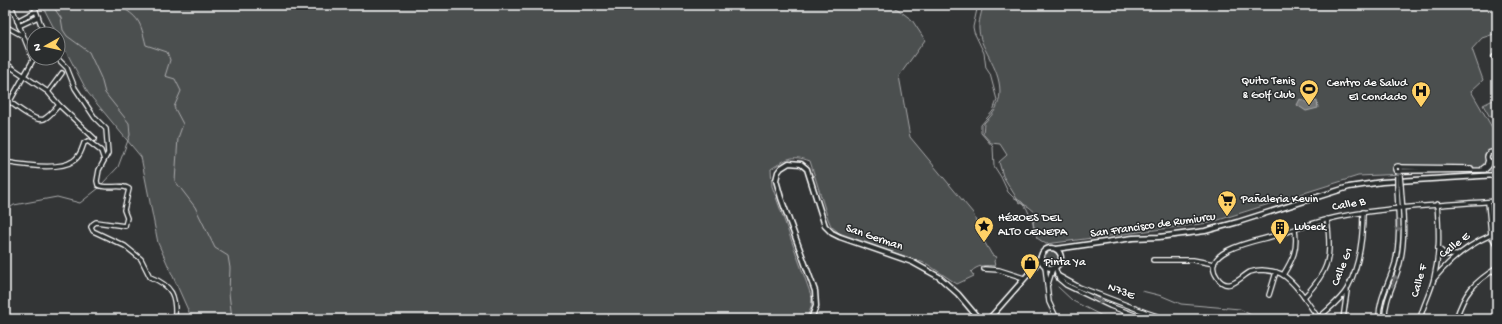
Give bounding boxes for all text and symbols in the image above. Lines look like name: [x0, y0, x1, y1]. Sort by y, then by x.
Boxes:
north arrow: [26, 26, 66, 66]
text: N: [32, 43, 45, 52]
place label: Quito Tenis & Golf Club: [1241, 75, 1296, 103]
place label: Centro de Salud El Condado: [1327, 77, 1408, 105]
sports icon: Quito Tenis & Golf Club: [1298, 78, 1320, 106]
hospital icon: Centro de Salud El Condado: [1410, 80, 1432, 108]
supermarket icon: Pañaleria Kevin: [1216, 189, 1238, 217]
place label: Pañaleria Kevin: [1240, 193, 1319, 207]
street label: Calle B: [1331, 195, 1368, 215]
street label: San Francisco de Rumiurcu: [1089, 210, 1217, 242]
place label: HÉROES DEL ALTO CENEPA: [998, 212, 1068, 240]
place icon: HÉROES DEL ALTO CENEPA: [973, 215, 995, 243]
building icon: Lubeck: [1269, 217, 1291, 245]
one-way arrow: [1395, 219, 1402, 232]
place label: Lubeck: [1294, 221, 1328, 235]
street label: San German: [844, 222, 905, 254]
street label: Calle E: [1437, 230, 1474, 262]
street label: Calle G1: [1329, 246, 1357, 288]
shop icon: Pinta Ya: [1019, 252, 1041, 280]
place label: Pinta Ya: [1043, 256, 1086, 270]
street label: Calle F: [1409, 262, 1432, 299]
one-way arrow: [1390, 276, 1398, 288]
street label: N73E: [1106, 280, 1137, 304]
one-way arrow: [1091, 297, 1103, 304]

